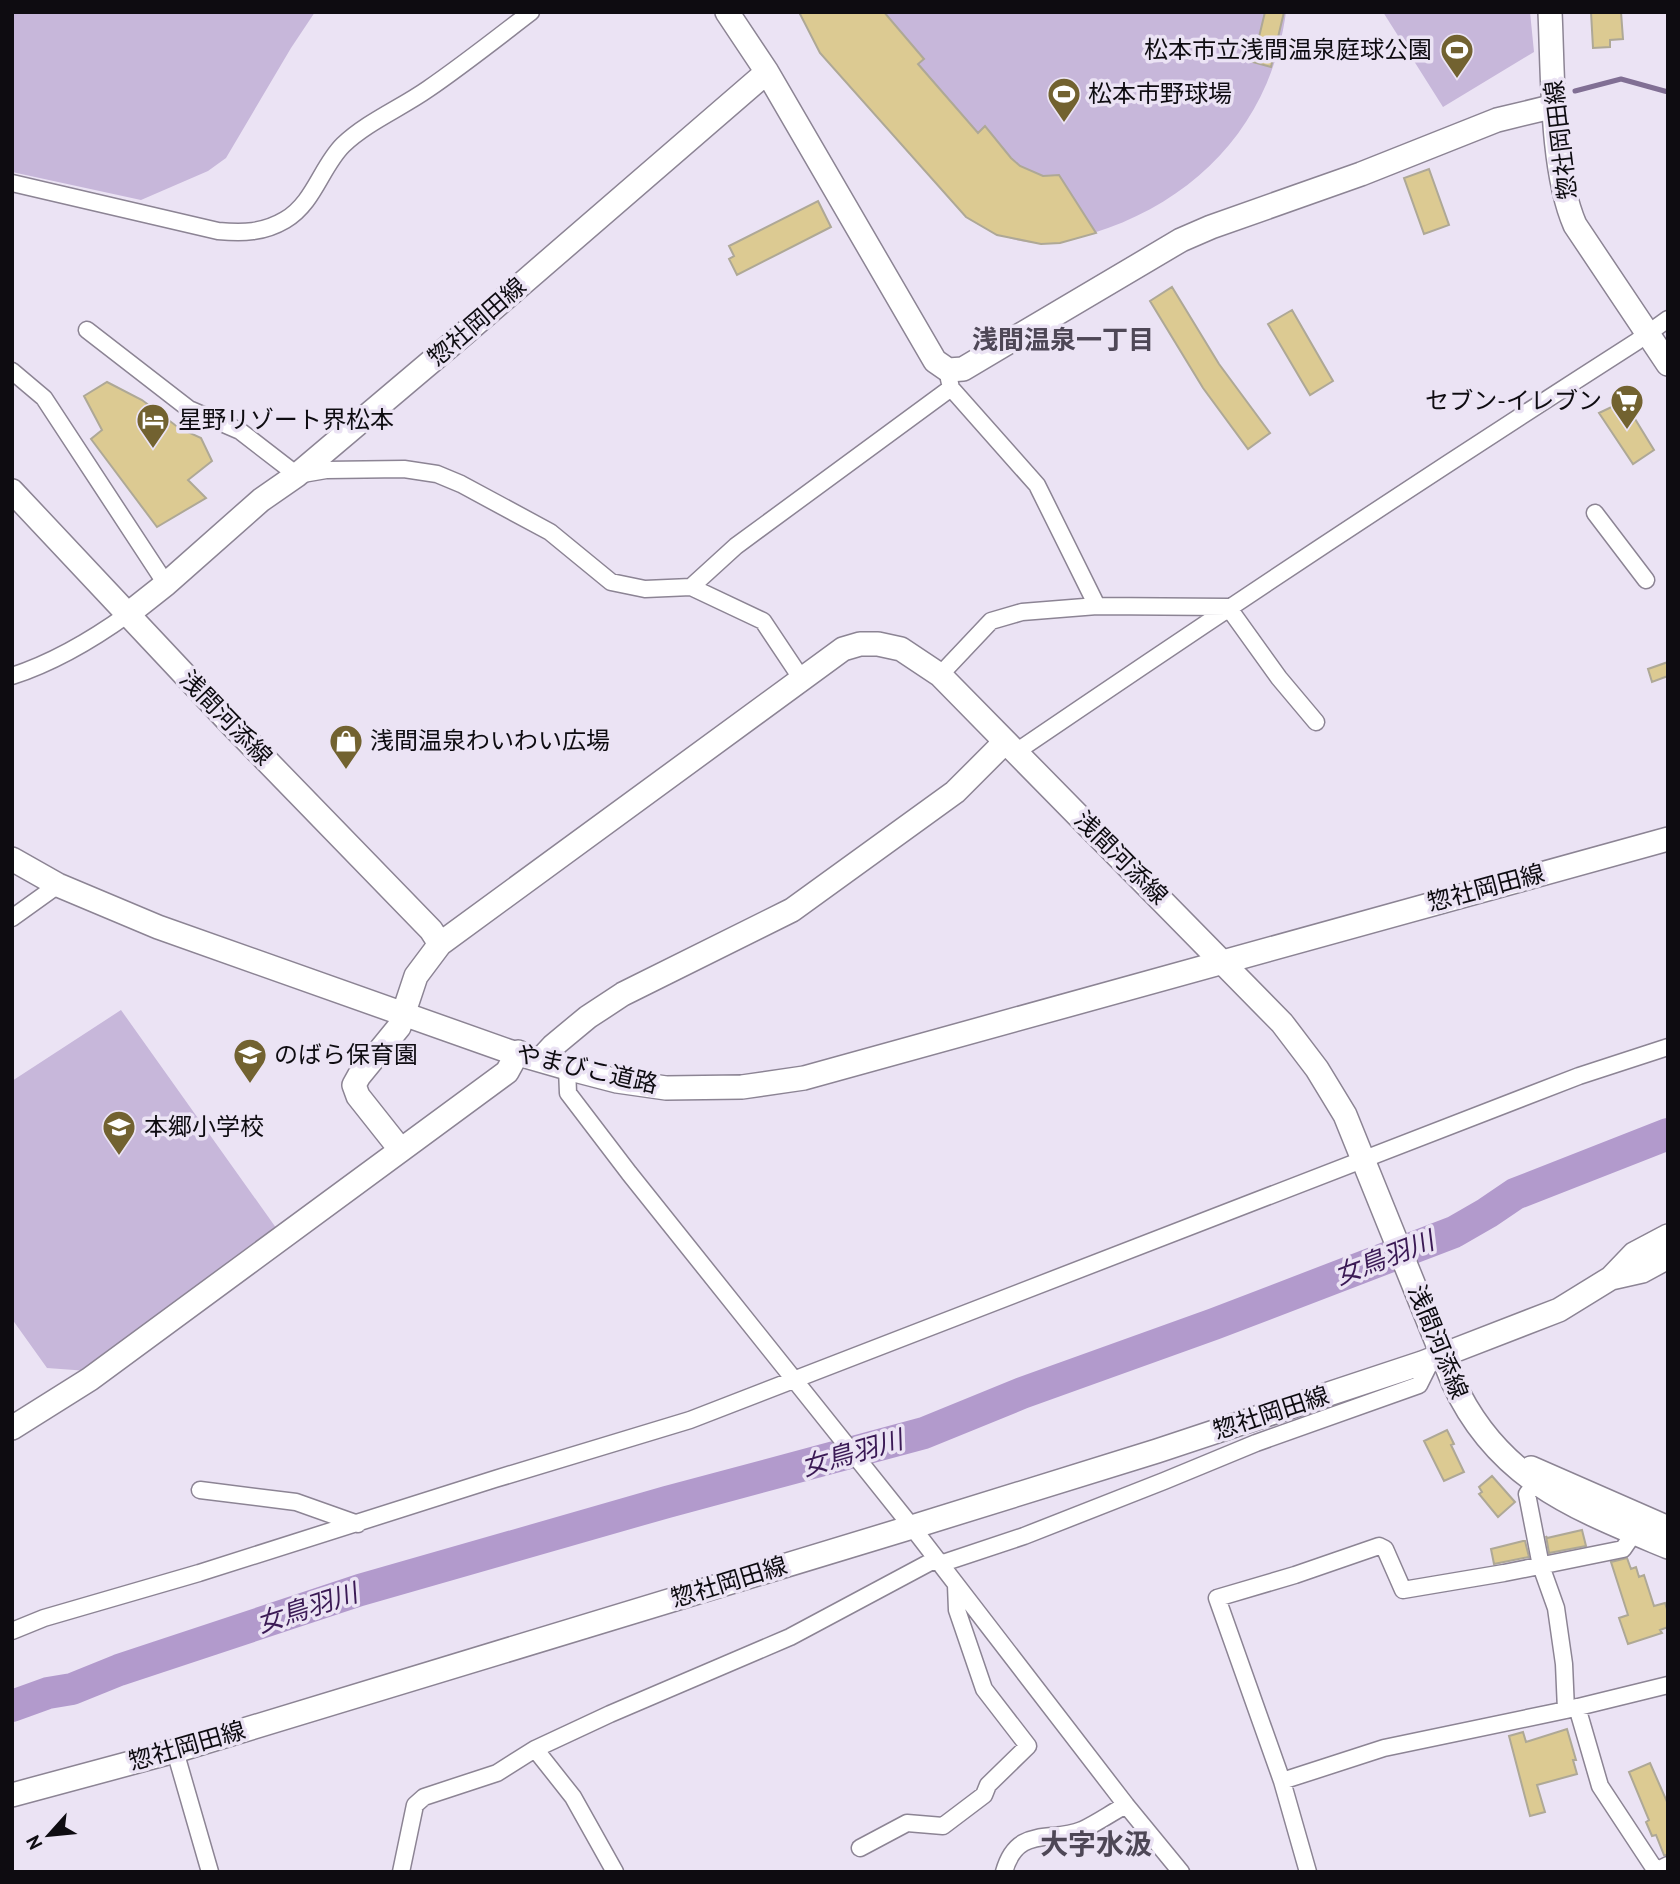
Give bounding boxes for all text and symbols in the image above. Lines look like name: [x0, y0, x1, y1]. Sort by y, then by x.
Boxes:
sports icon: 松本市立浅間温泉庭球公園: [1438, 31, 1476, 80]
place label: 松本市立浅間温泉庭球公園: [1144, 34, 1432, 65]
sports icon: 松本市野球場: [1045, 75, 1083, 124]
place label: 松本市野球場: [1088, 78, 1232, 109]
street label: 惣社岡田線: [1538, 79, 1583, 202]
street label: 惣社岡田線: [421, 271, 532, 373]
district label: 浅間温泉一丁目: [972, 323, 1154, 356]
supermarket icon: セブン-イレブン: [1608, 382, 1646, 431]
place label: セブン-イレブン: [1425, 385, 1602, 416]
hotel icon: 星野リゾート界松本: [134, 401, 172, 450]
place label: 星野リゾート界松本: [178, 404, 394, 435]
street label: 浅間河添線: [174, 664, 279, 772]
shop icon: 浅間温泉わいわい広場: [327, 722, 365, 771]
place label: 浅間温泉わいわい広場: [370, 725, 610, 756]
street label: 浅間河添線: [1068, 804, 1175, 911]
street label: 惣社岡田線: [1424, 857, 1548, 918]
school or university icon: のばら保育園: [231, 1036, 269, 1085]
street label: やまびこ道路: [513, 1037, 661, 1100]
place label: のばら保育園: [274, 1039, 418, 1070]
school or university icon: 本郷小学校: [100, 1108, 138, 1157]
place label: 本郷小学校: [144, 1111, 264, 1142]
water label: 女鳥羽川: [1329, 1222, 1441, 1292]
street label: 浅間河添線: [1402, 1280, 1475, 1403]
street label: 惣社岡田線: [1209, 1379, 1333, 1446]
water label: 女鳥羽川: [797, 1422, 909, 1483]
street label: 惣社岡田線: [667, 1549, 791, 1614]
water label: 女鳥羽川: [252, 1575, 364, 1639]
street label: 惣社岡田線: [125, 1714, 249, 1777]
north arrow: [14, 1800, 84, 1870]
district label: 大字水汲: [1040, 1825, 1152, 1862]
text: N: [20, 1832, 47, 1854]

